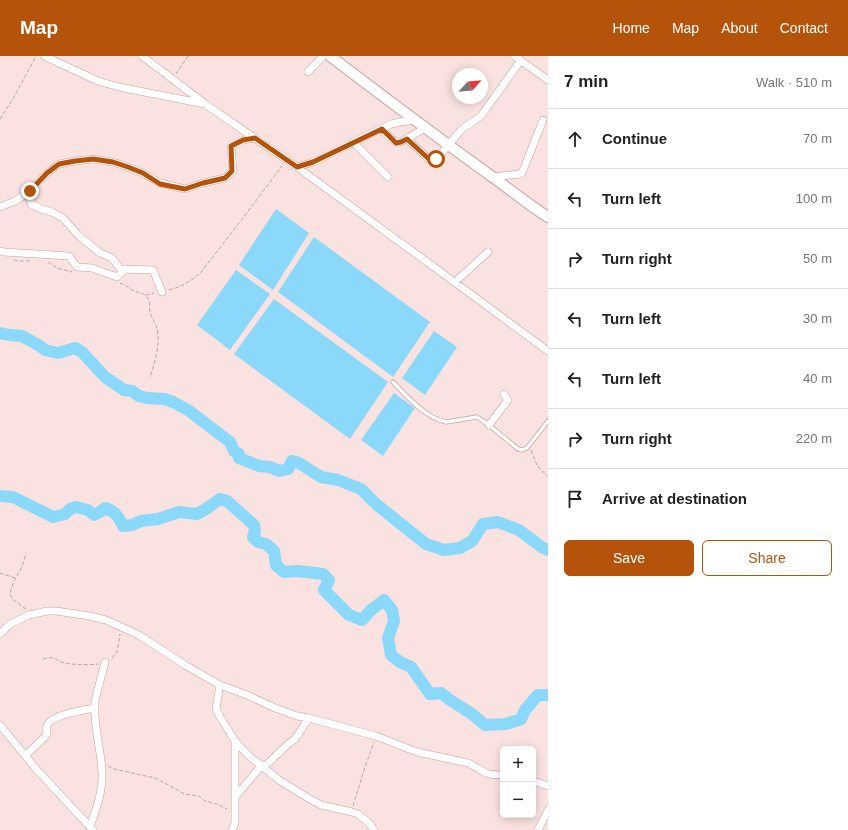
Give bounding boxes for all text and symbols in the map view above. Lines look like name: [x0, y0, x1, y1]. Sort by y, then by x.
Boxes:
text: Map: [20, 17, 58, 38]
text: Home: [613, 20, 650, 36]
text: Map: [672, 20, 699, 36]
text: About: [721, 20, 758, 36]
text: Contact: [780, 20, 828, 36]
north arrow: [452, 68, 488, 104]
text: 7 min: [564, 72, 608, 91]
text: Walk · 510 m: [756, 75, 832, 90]
icon: ahead: [564, 128, 586, 150]
text: Continue: [602, 130, 667, 147]
text: 70 m: [803, 131, 832, 146]
route start: [427, 150, 445, 168]
route end: [21, 182, 39, 200]
icon: left: [564, 188, 586, 210]
text: Turn left: [602, 190, 661, 207]
text: 100 m: [796, 191, 832, 206]
icon: right: [564, 248, 586, 270]
text: Turn right: [602, 250, 672, 267]
text: 50 m: [803, 251, 832, 266]
icon: left: [564, 308, 586, 330]
text: Turn left: [602, 310, 661, 327]
text: 30 m: [803, 311, 832, 326]
icon: left: [564, 368, 586, 390]
text: Turn left: [602, 370, 661, 387]
text: 40 m: [803, 371, 832, 386]
icon: right: [564, 428, 586, 450]
text: Turn right: [602, 430, 672, 447]
text: 220 m: [796, 431, 832, 446]
icon: arrive: [564, 488, 586, 510]
text: Arrive at destination: [602, 490, 747, 507]
button: Save: [564, 540, 694, 576]
button: Share: [702, 540, 832, 576]
map controls: [500, 746, 536, 818]
button: +: [500, 746, 536, 782]
button: −: [500, 782, 536, 818]

